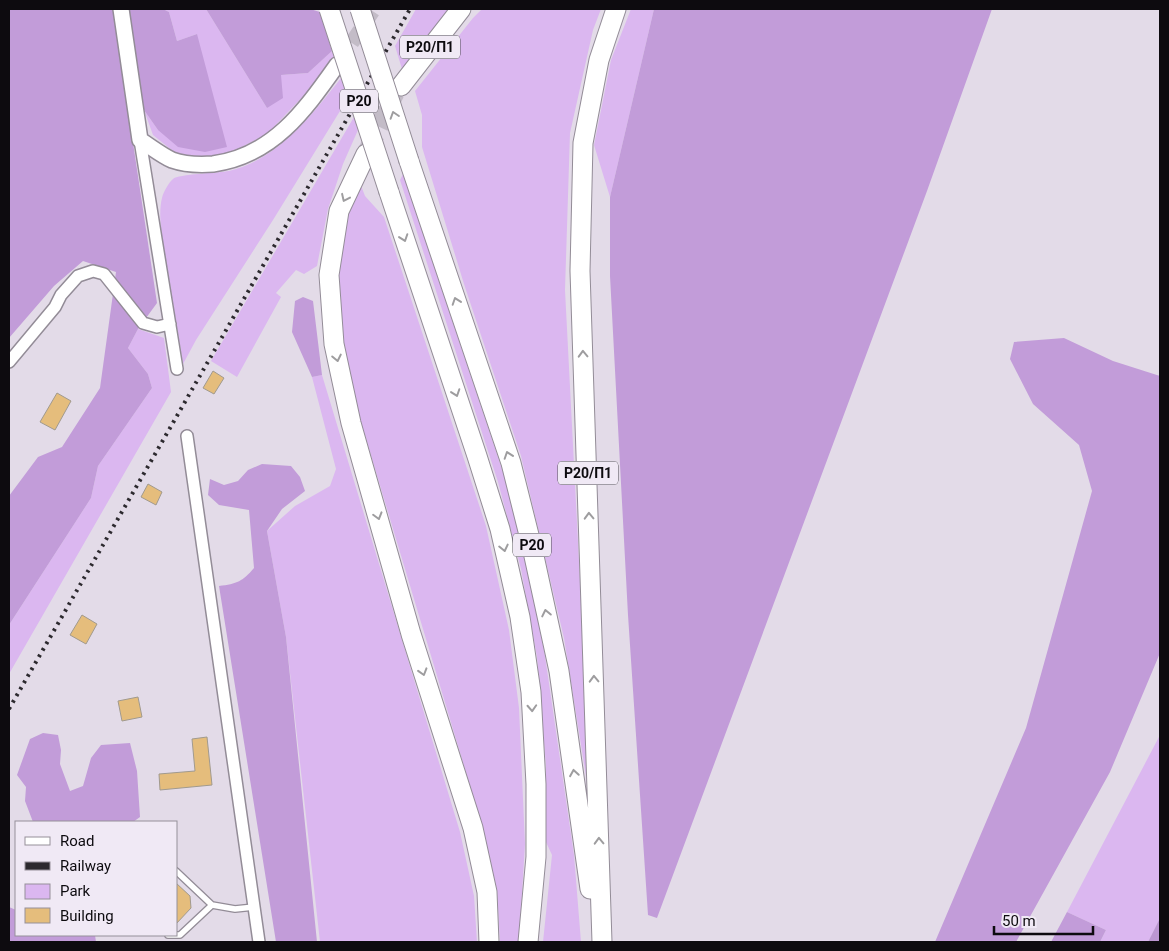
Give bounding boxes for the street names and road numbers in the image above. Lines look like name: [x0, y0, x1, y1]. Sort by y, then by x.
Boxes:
road number: Р20/П1: [400, 36, 460, 58]
road number: Р20: [340, 90, 378, 112]
road number: Р20/П1: [558, 462, 618, 484]
road number: Р20: [513, 534, 551, 556]

